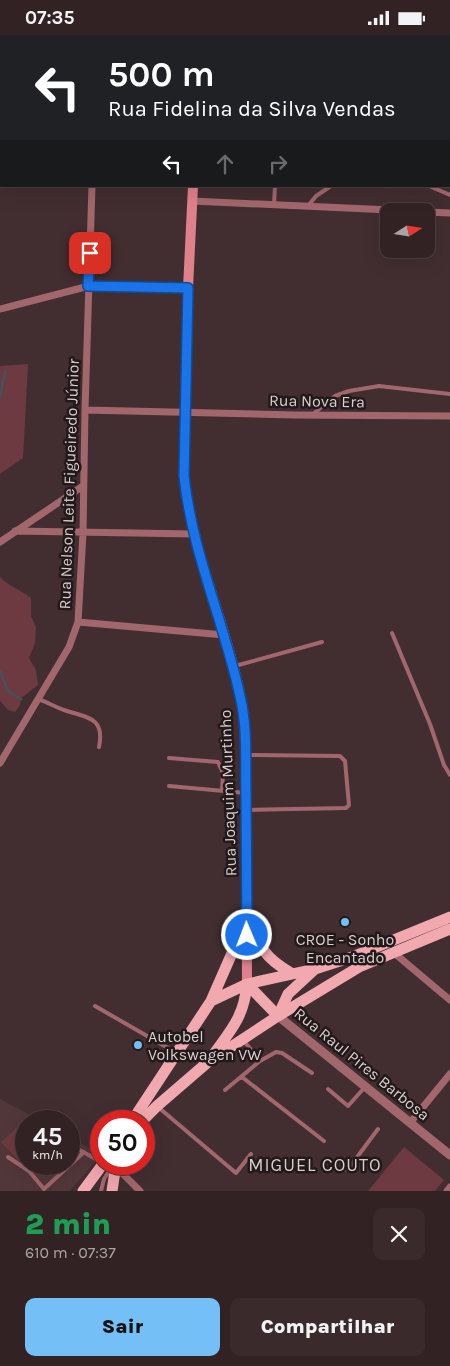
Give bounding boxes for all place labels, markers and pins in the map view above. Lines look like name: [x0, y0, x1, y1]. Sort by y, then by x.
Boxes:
pin: [69, 232, 111, 274]
marker: CROE - Sonho Encantado: [339, 916, 351, 928]
place label: CROE - Sonho Encantado: [296, 930, 394, 967]
place label: Autobel Volkswagen VW: [148, 1027, 262, 1064]
marker: Autobel Volkswagen VW: [132, 1039, 144, 1051]

